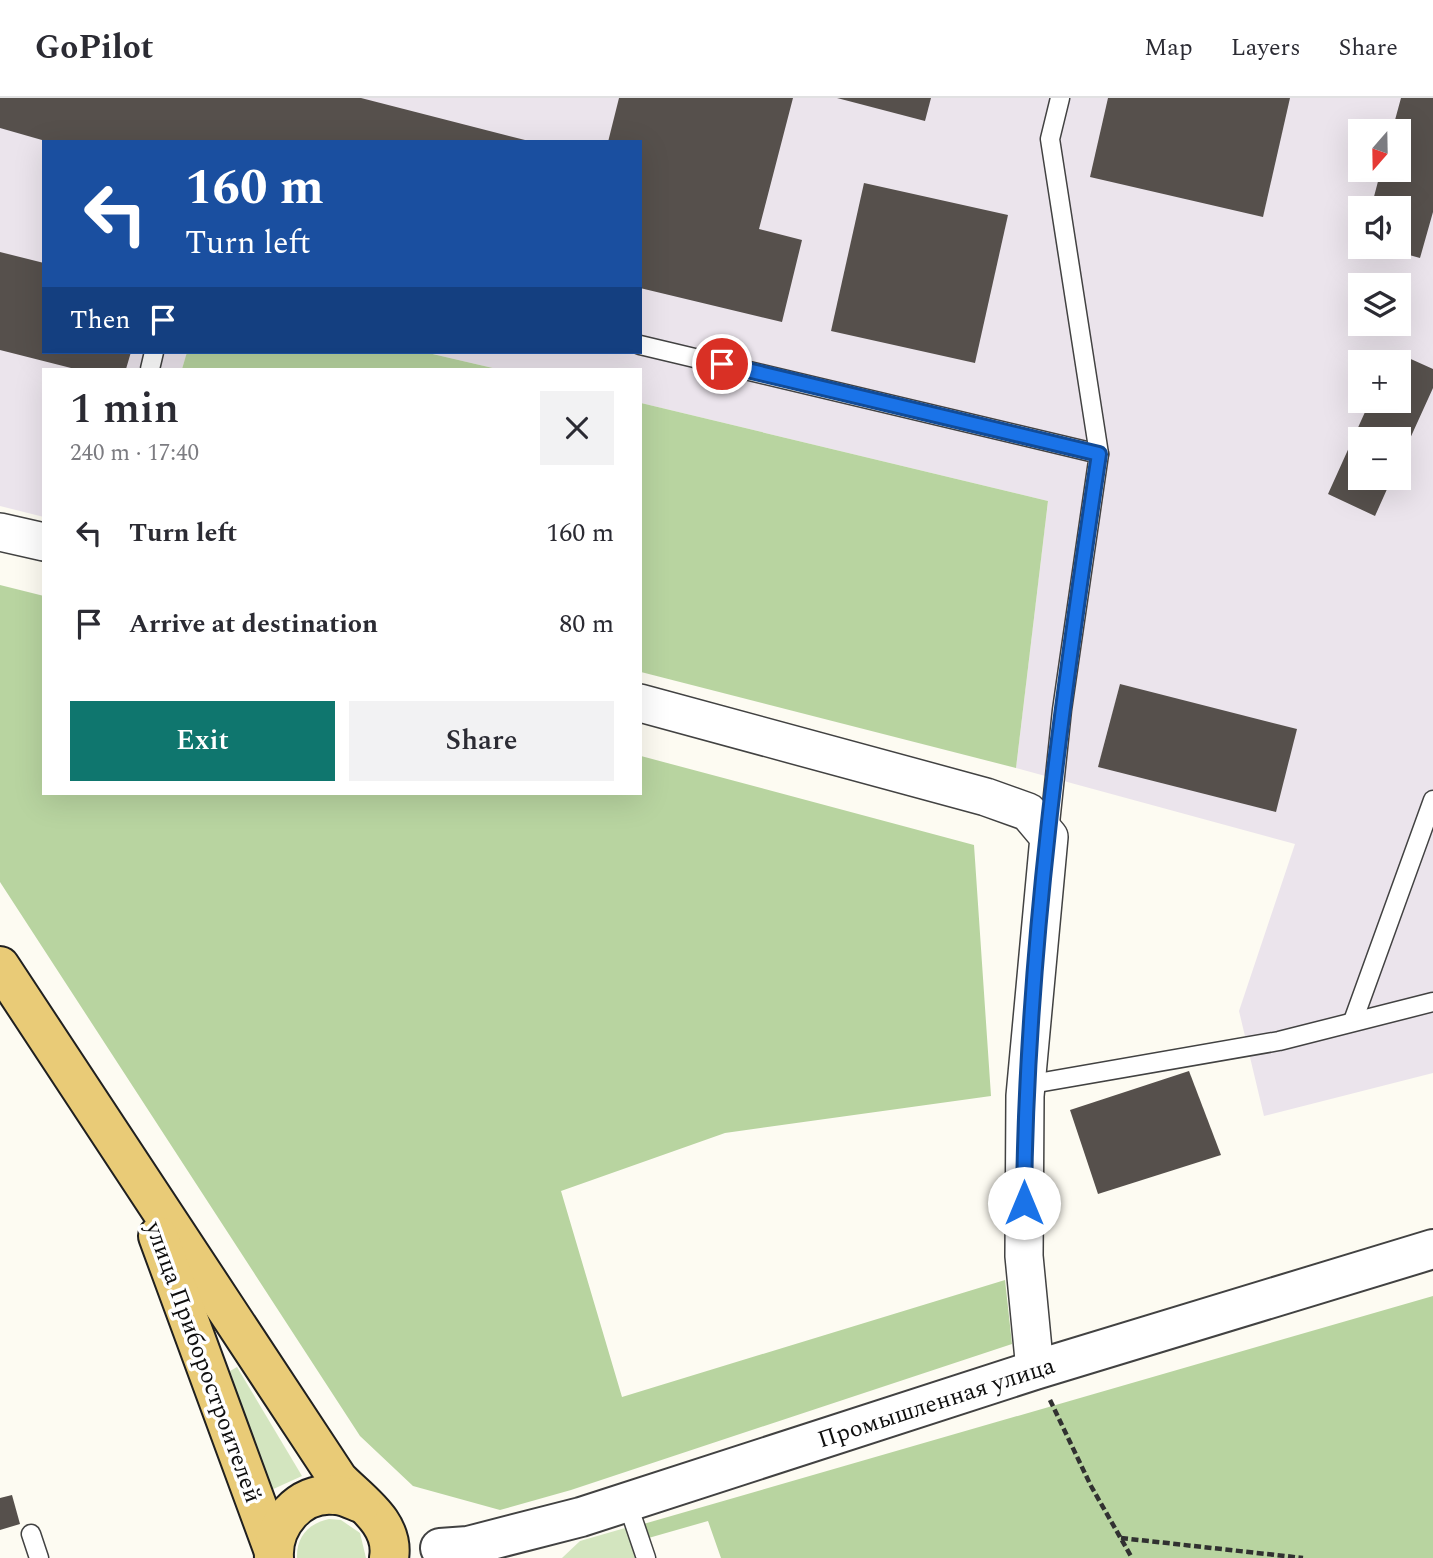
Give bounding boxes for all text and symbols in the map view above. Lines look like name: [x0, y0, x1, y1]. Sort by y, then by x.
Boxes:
text: GoPilot: [35, 23, 154, 73]
text: Map: [1144, 30, 1193, 66]
text: Layers: [1231, 30, 1301, 66]
text: Share: [1339, 30, 1398, 66]
north arrow: [1348, 119, 1410, 182]
map controls: [1348, 119, 1411, 490]
text: 160 m: [185, 151, 324, 226]
icon: left: [70, 168, 161, 259]
button: sound: [1348, 196, 1411, 259]
text: Turn left: [185, 219, 311, 268]
button: layers: [1348, 273, 1411, 336]
text: Then: [70, 300, 130, 340]
icon: arrive: [144, 301, 182, 339]
pin: [692, 334, 752, 394]
icon: arrive: [703, 345, 741, 383]
button: +: [1348, 350, 1411, 413]
text: 1 min: [70, 378, 179, 441]
button: close: [540, 391, 614, 465]
button: −: [1348, 427, 1411, 490]
text: 240 m · 17:40: [70, 436, 199, 471]
text: Turn left: [129, 513, 237, 553]
text: 160 m: [546, 513, 614, 553]
icon: left: [70, 514, 108, 552]
text: Arrive at destination: [129, 604, 378, 644]
text: 80 m: [559, 604, 614, 644]
icon: arrive: [70, 605, 108, 643]
button: Exit: [70, 701, 335, 781]
button: Share: [349, 701, 614, 781]
position arrow: [987, 1166, 1061, 1240]
street label: улица Приборостроителей: [135, 1216, 271, 1508]
street label: Промышленная улица: [813, 1348, 1060, 1458]

